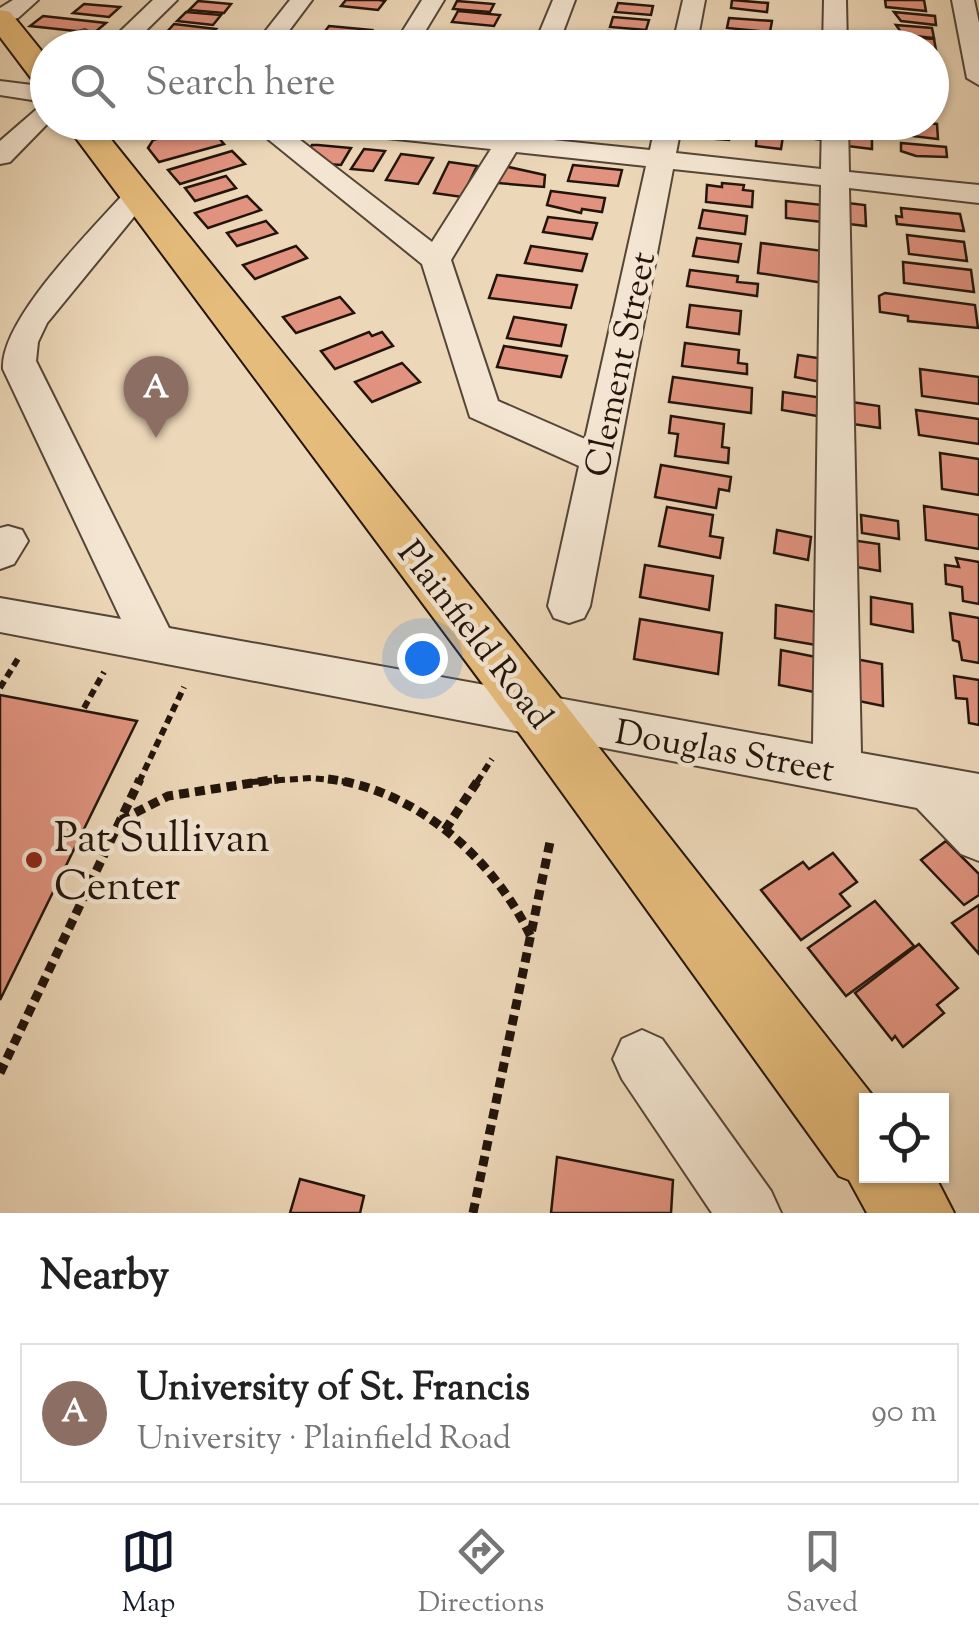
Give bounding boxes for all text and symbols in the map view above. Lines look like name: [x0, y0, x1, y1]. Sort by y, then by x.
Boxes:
search box: [30, 30, 949, 140]
icon: search: [65, 58, 120, 113]
text: Search here: [145, 58, 336, 112]
street label: Clement Street: [574, 247, 671, 482]
pin: A: [124, 356, 188, 438]
street label: Plainfield Road: [383, 531, 563, 741]
your location: [397, 633, 448, 684]
street label: Douglas Street: [611, 709, 838, 798]
place label: Pat Sullivan Center: [54, 811, 270, 919]
marker: Pat Sullivan Center: [23, 849, 45, 871]
map controls: [859, 1093, 949, 1183]
button: locate: [859, 1093, 949, 1183]
text: Nearby: [40, 1248, 169, 1308]
text: University of St. Francis: [137, 1363, 530, 1417]
text: A: [62, 1390, 87, 1436]
text: 90 m: [871, 1390, 937, 1436]
text: University · Plainfield Road: [137, 1417, 511, 1463]
tab: Map: [121, 1524, 176, 1624]
tab: Directions: [418, 1524, 544, 1624]
tab: Saved: [786, 1524, 858, 1624]

